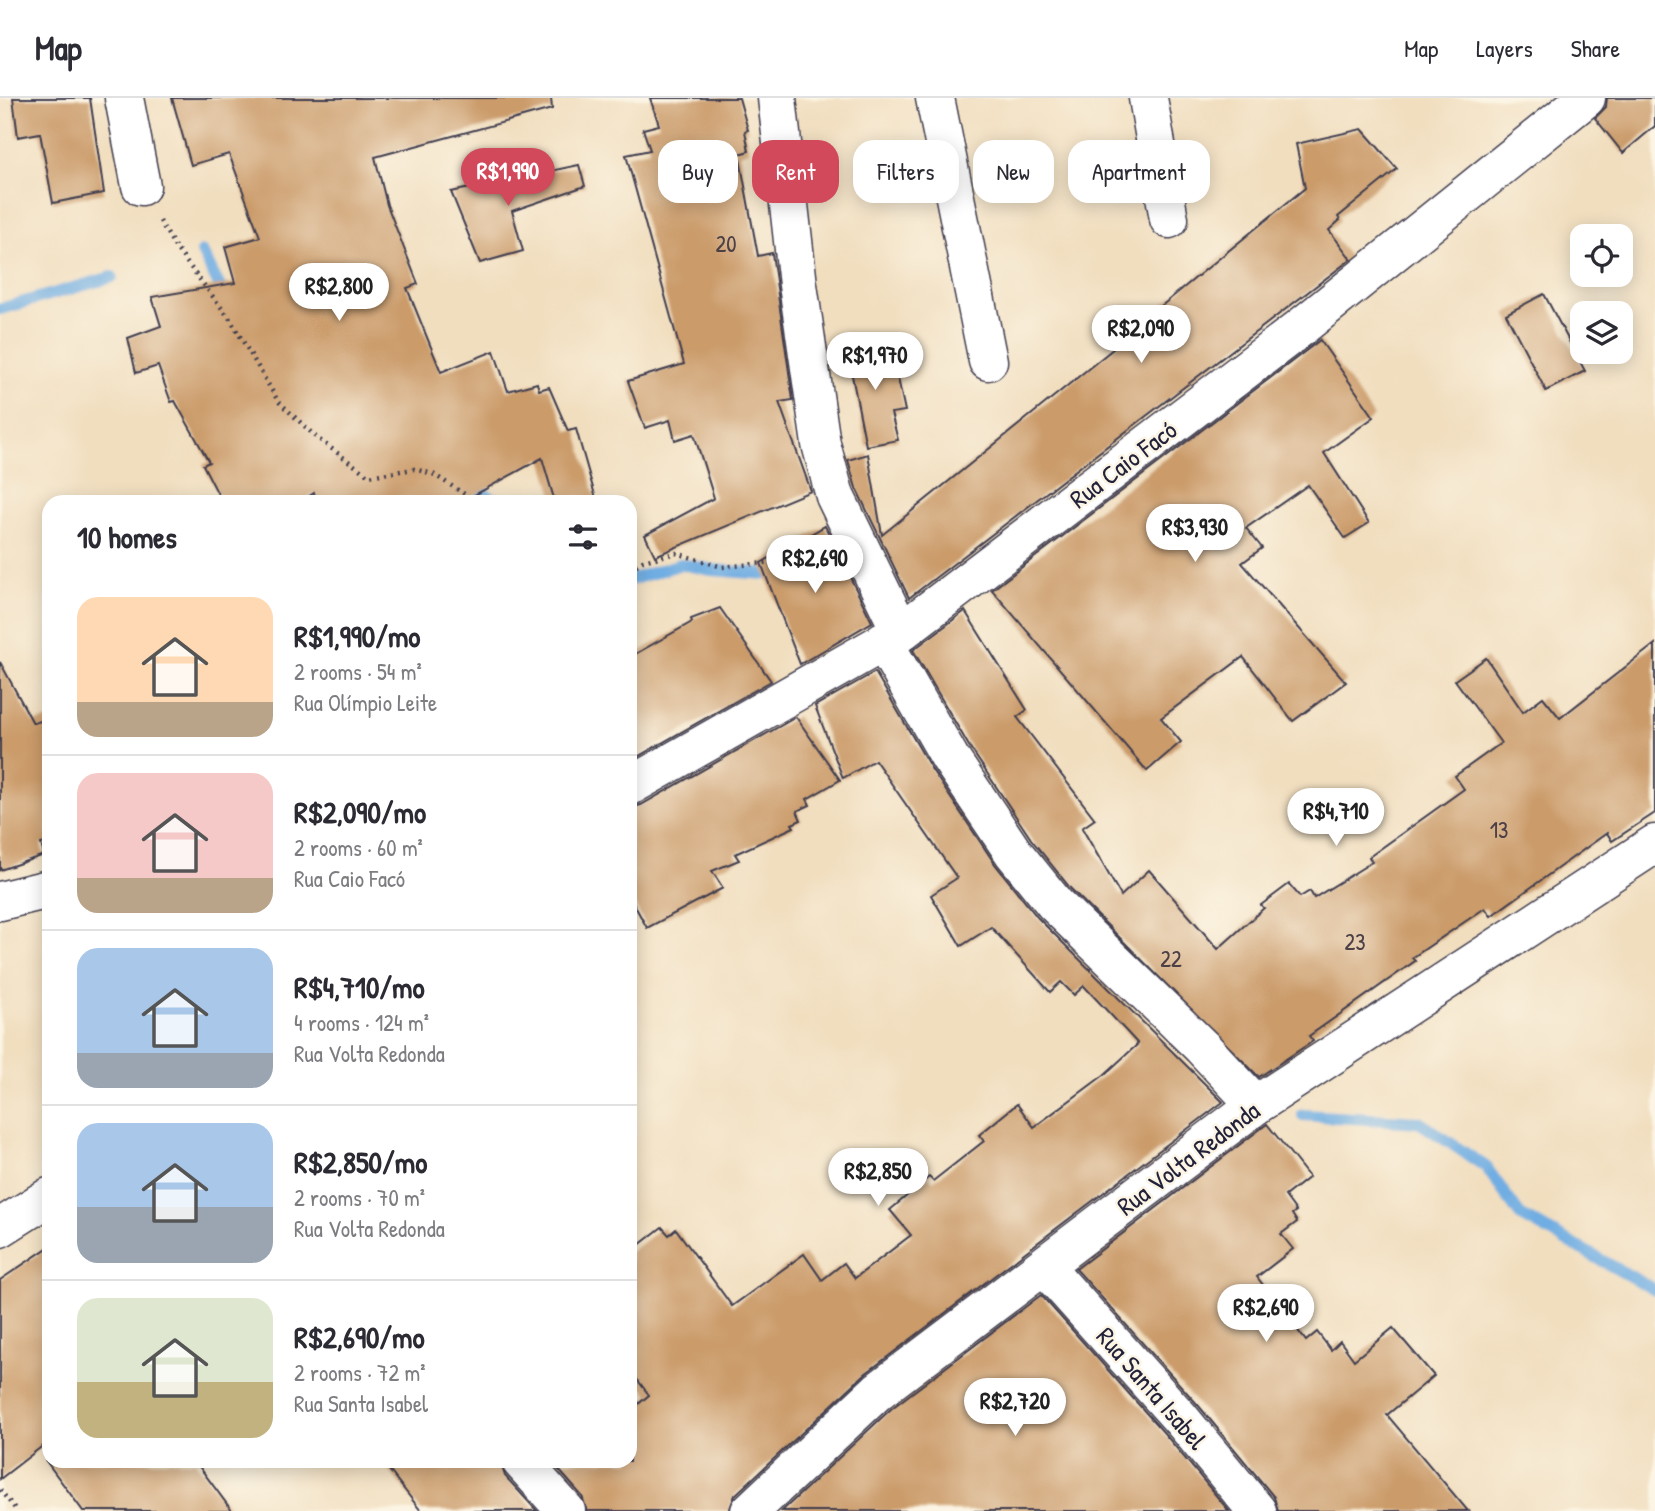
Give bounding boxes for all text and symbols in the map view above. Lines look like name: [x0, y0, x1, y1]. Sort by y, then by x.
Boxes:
text: Map: [35, 26, 82, 70]
text: Map: [1404, 32, 1438, 64]
text: Layers: [1476, 32, 1533, 64]
text: Share: [1571, 32, 1620, 64]
chip: Buy: [658, 140, 738, 203]
chip: Rent: [752, 140, 839, 203]
chip: Filters: [853, 140, 959, 203]
chip: New: [973, 140, 1054, 203]
chip: Apartment: [1068, 140, 1210, 203]
pin: R$1,990: [443, 148, 573, 208]
text: R$1,990: [477, 155, 539, 186]
map controls: [1570, 224, 1633, 364]
button: locate: [1570, 224, 1633, 287]
house number: 20: [715, 228, 737, 259]
pin: R$2,800: [274, 264, 404, 323]
text: R$2,800: [305, 270, 373, 301]
button: layers: [1570, 301, 1633, 364]
pin: R$2,090: [1076, 306, 1206, 365]
text: R$2,090: [1108, 312, 1174, 343]
pin: R$1,970: [810, 332, 940, 392]
text: R$1,970: [842, 339, 908, 370]
street label: Rua Caio Facó: [1062, 412, 1184, 516]
pin: R$3,930: [1130, 504, 1260, 564]
text: R$3,930: [1162, 511, 1228, 542]
text: 10 homes: [77, 517, 177, 557]
icon: filters: [564, 518, 602, 556]
pin: R$2,690: [750, 536, 880, 595]
text: R$2,690: [782, 542, 848, 573]
text: R$1,990/mo: [294, 616, 420, 656]
icon: home: [133, 625, 217, 709]
text: 2 rooms · 54 m²: [294, 656, 422, 687]
text: Rua Olímpio Leite: [294, 687, 437, 718]
pin: R$4,710: [1271, 788, 1401, 848]
text: R$2,090/mo: [294, 792, 426, 832]
text: R$4,710: [1303, 795, 1369, 826]
icon: home: [133, 801, 217, 885]
house number: 13: [1490, 814, 1508, 845]
text: 2 rooms · 60 m²: [294, 832, 423, 863]
text: Rua Caio Facó: [294, 863, 405, 894]
house number: 23: [1344, 926, 1366, 957]
house number: 22: [1160, 943, 1182, 974]
text: R$4,710/mo: [294, 967, 425, 1007]
icon: home: [133, 976, 217, 1060]
text: 4 rooms · 124 m²: [294, 1007, 429, 1038]
text: Rua Volta Redonda: [294, 1038, 445, 1069]
street label: Rua Volta Redonda: [1109, 1093, 1267, 1223]
text: R$2,850/mo: [294, 1142, 427, 1182]
pin: R$2,850: [813, 1148, 943, 1208]
icon: home: [133, 1151, 217, 1235]
text: R$2,850: [844, 1155, 912, 1186]
text: 2 rooms · 70 m²: [294, 1182, 425, 1213]
text: Rua Volta Redonda: [294, 1213, 445, 1244]
pin: R$2,690: [1201, 1284, 1331, 1344]
text: R$2,690: [1233, 1291, 1299, 1322]
text: R$2,690/mo: [294, 1317, 425, 1357]
street label: Rua Santa Isabel: [1089, 1319, 1215, 1457]
icon: home: [133, 1326, 217, 1410]
text: 2 rooms · 72 m²: [294, 1357, 426, 1388]
pin: R$2,720: [950, 1378, 1080, 1438]
text: R$2,720: [980, 1385, 1050, 1416]
text: Rua Santa Isabel: [294, 1388, 428, 1419]

